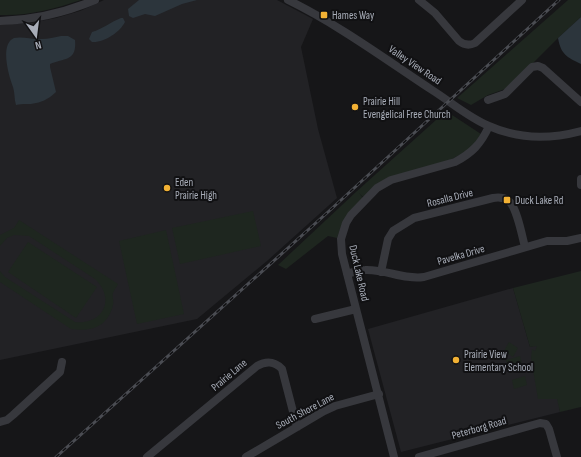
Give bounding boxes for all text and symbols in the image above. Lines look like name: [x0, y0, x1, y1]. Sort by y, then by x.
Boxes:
place label: Hames Way: [332, 9, 375, 22]
marker: Hames Way: [319, 10, 329, 20]
north arrow: [16, 16, 56, 56]
text: N: [34, 38, 43, 52]
street label: Valley View Road: [386, 43, 444, 88]
place label: Prairie Hill Evengelical Free Church: [363, 95, 451, 121]
marker: Prairie Hill Evengelical Free Church: [350, 102, 360, 112]
place label: Eden Prairie High: [175, 176, 217, 202]
marker: Eden Prairie High: [162, 183, 172, 193]
street label: Rosalla Drive: [426, 186, 474, 210]
place label: Duck Lake Rd: [515, 194, 564, 207]
marker: Duck Lake Rd: [502, 195, 512, 205]
street label: Pavelka Drive: [436, 242, 486, 268]
street label: Duck Lake Road: [346, 244, 372, 303]
place label: Prairie View Elementary School: [464, 348, 533, 374]
marker: Prairie View Elementary School: [451, 355, 461, 365]
street label: Prairie Lane: [208, 356, 250, 394]
street label: South Shore Lane: [274, 390, 336, 432]
street label: Peterborg Road: [450, 414, 508, 442]

